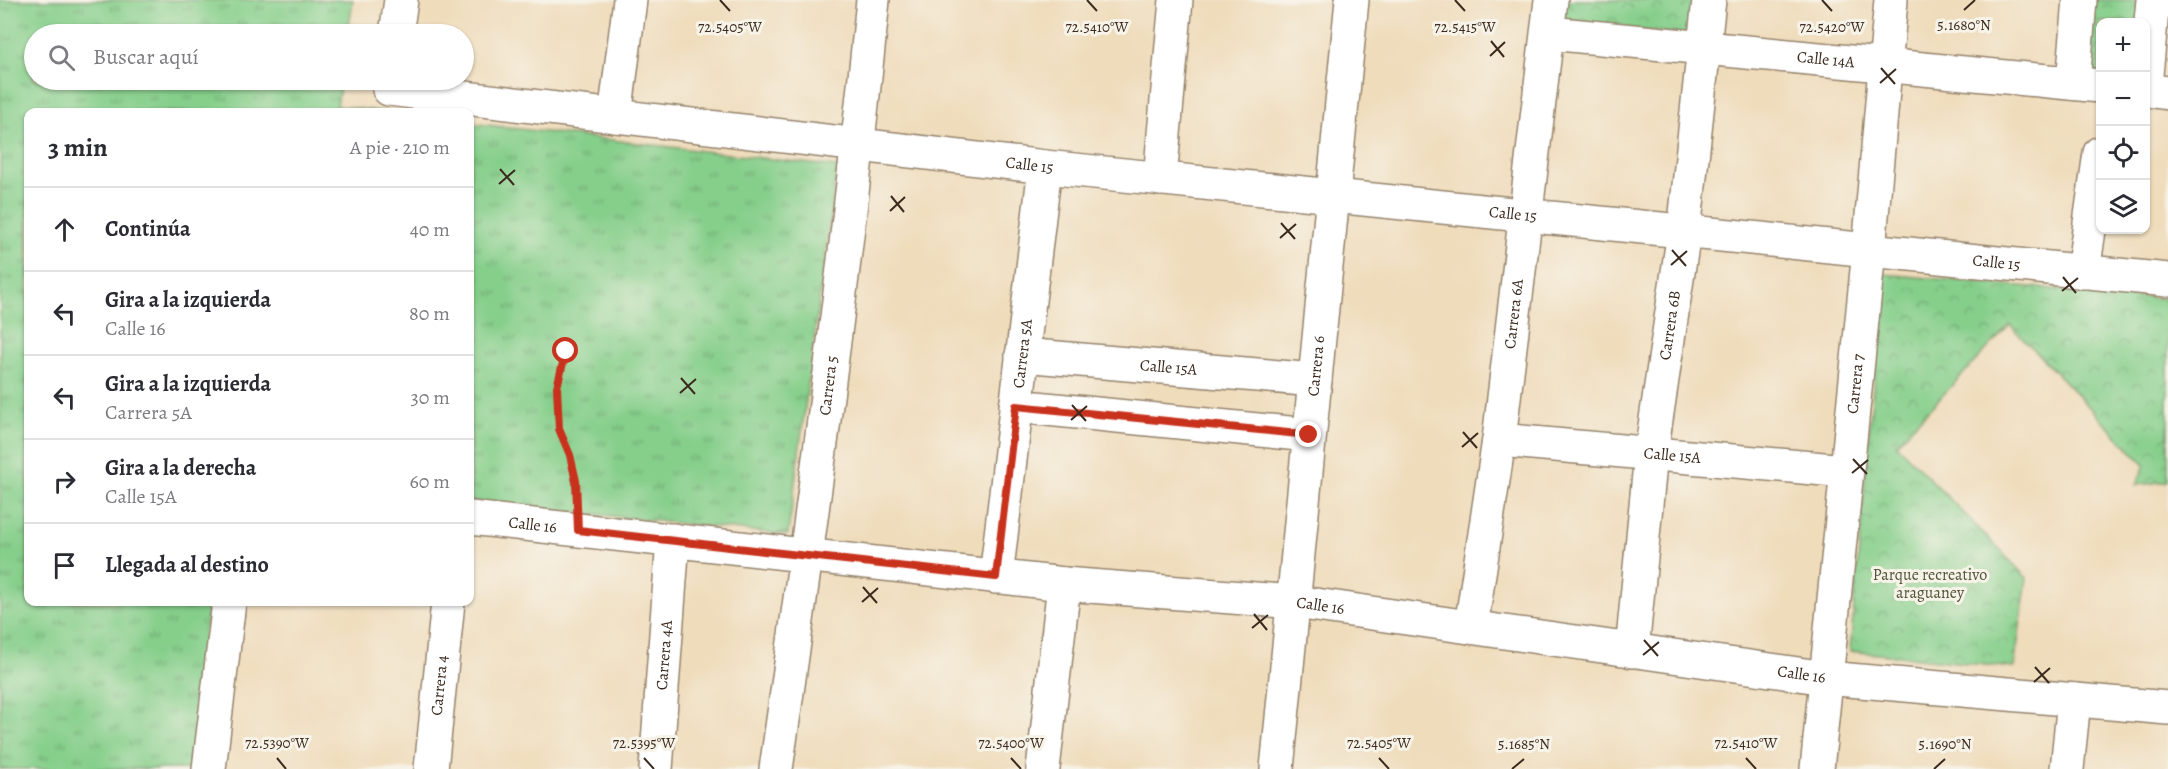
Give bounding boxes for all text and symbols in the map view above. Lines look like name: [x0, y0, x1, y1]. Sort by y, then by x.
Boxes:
text: 5.1680°N: [1937, 15, 1991, 35]
text: 72.5405°W: [698, 17, 762, 37]
text: 72.5410°W: [1066, 17, 1128, 37]
text: 72.5415°W: [1434, 17, 1496, 37]
text: 72.5420°W: [1800, 17, 1864, 37]
map controls: [2096, 18, 2150, 234]
button: +: [2096, 18, 2150, 72]
search box: [24, 24, 474, 90]
icon: search: [45, 41, 78, 74]
text: Buscar aquí: [93, 42, 199, 72]
street label: Calle 14A: [1796, 46, 1856, 73]
button: −: [2096, 72, 2150, 126]
button: locate: [2096, 126, 2150, 180]
text: 3 min: [48, 130, 108, 165]
text: A pie · 210 m: [350, 134, 450, 161]
street label: Calle 15: [1004, 151, 1055, 179]
button: layers: [2096, 180, 2150, 234]
street label: Calle 15: [1488, 201, 1538, 227]
icon: ahead: [48, 213, 81, 246]
text: Continúa: [105, 214, 191, 244]
text: 40 m: [410, 216, 450, 243]
street label: Calle 15: [1972, 249, 2022, 276]
street label: Carrera 6A: [1499, 277, 1529, 350]
text: Gira a la izquierda: [105, 285, 271, 315]
street label: Carrera 6B: [1654, 289, 1686, 362]
icon: left: [48, 297, 81, 330]
text: 80 m: [409, 300, 450, 327]
text: Calle 16: [105, 315, 166, 342]
street label: Carrera 5A: [1008, 317, 1038, 389]
street label: Carrera 6: [1302, 335, 1330, 397]
route start: [552, 337, 578, 363]
street label: Carrera 7: [1842, 353, 1870, 415]
street label: Carrera 5: [814, 354, 843, 417]
street label: Calle 15A: [1139, 354, 1199, 381]
text: Gira a la izquierda: [105, 369, 271, 399]
icon: left: [48, 381, 81, 414]
text: 30 m: [410, 384, 450, 411]
text: Carrera 5A: [105, 399, 192, 426]
route end: [1295, 421, 1321, 447]
street label: Calle 15A: [1643, 442, 1703, 469]
text: Gira a la derecha: [105, 453, 256, 483]
icon: right: [48, 465, 81, 498]
text: 60 m: [410, 468, 450, 495]
text: Calle 15A: [105, 483, 177, 510]
street label: Calle 16: [507, 511, 558, 539]
icon: arrive: [48, 549, 81, 582]
text: Llegada al destino: [105, 550, 269, 580]
park label: Parque recreativo araguaney: [1873, 564, 1987, 604]
street label: Calle 16: [1295, 591, 1346, 620]
street label: Carrera 4A: [651, 619, 678, 691]
street label: Carrera 4: [425, 654, 454, 717]
street label: Calle 16: [1776, 660, 1827, 689]
text: 72.5390°W: [245, 733, 309, 753]
text: 72.5395°W: [613, 733, 675, 753]
text: 72.5400°W: [978, 733, 1044, 753]
text: 72.5405°W: [1347, 733, 1411, 753]
text: 72.5410°W: [1715, 733, 1777, 753]
text: 5.1685°N: [1498, 734, 1550, 754]
text: 5.1690°N: [1918, 734, 1972, 754]

